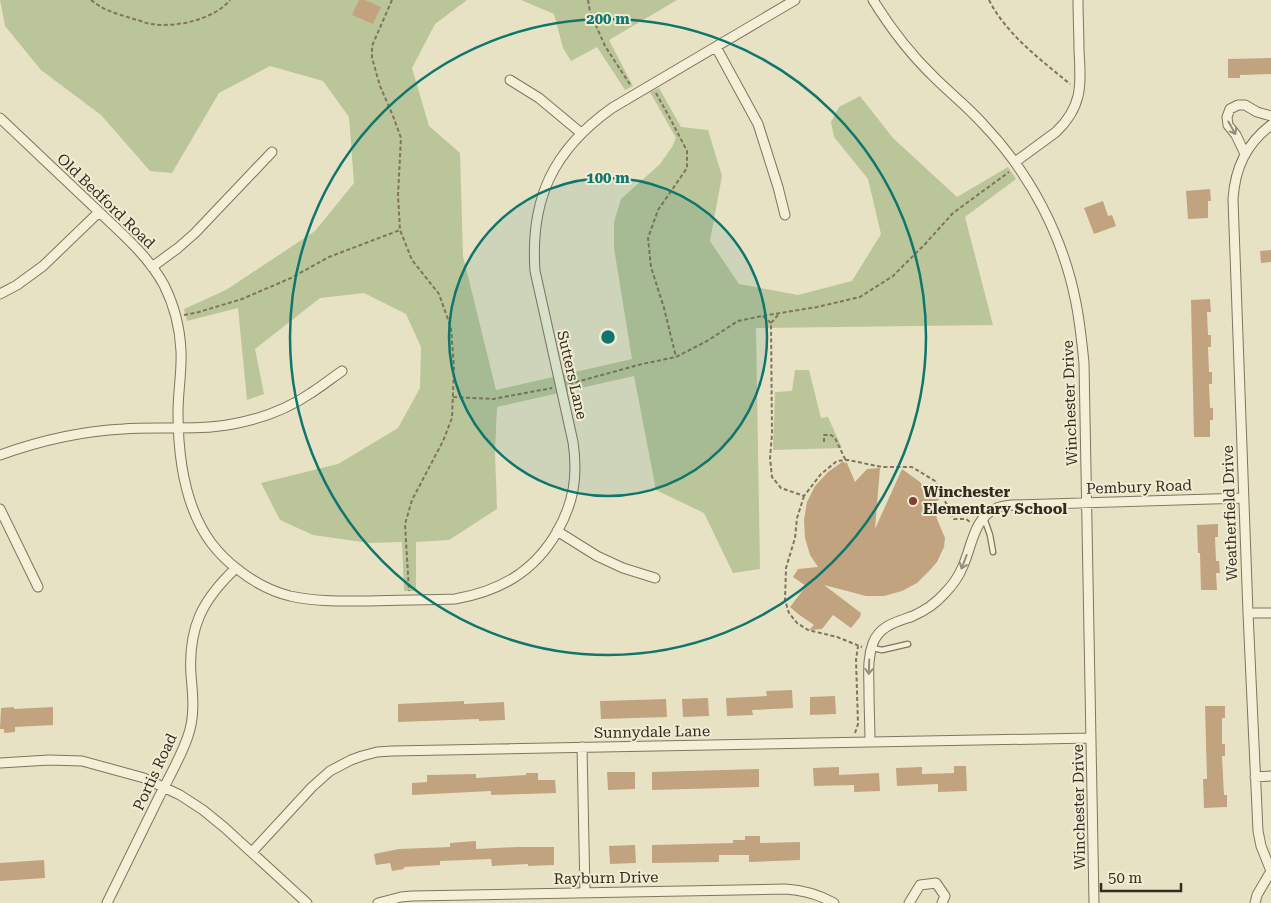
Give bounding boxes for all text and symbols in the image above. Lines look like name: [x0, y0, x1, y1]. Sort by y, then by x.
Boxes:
text: 200 m: [586, 10, 630, 28]
one-way arrow: [1227, 121, 1237, 136]
street label: Old Bedford Road: [53, 150, 159, 253]
text: 100 m: [586, 169, 630, 187]
centre of rings: [599, 328, 617, 346]
street label: Sutters Lane: [553, 329, 591, 421]
street label: Winchester Drive: [1059, 340, 1081, 466]
street label: Weatherfield Drive: [1219, 445, 1241, 581]
street label: Pembury Road: [1086, 476, 1193, 498]
place label: Winchester Elementary School: [923, 483, 1067, 518]
marker: Winchester Elementary School: [907, 495, 919, 507]
one-way arrow: [959, 554, 968, 569]
one-way arrow: [864, 658, 874, 674]
street label: Sunnydale Lane: [594, 722, 710, 742]
street label: Portis Road: [129, 730, 181, 813]
street label: Winchester Drive: [1069, 744, 1089, 870]
scale bar: [1101, 860, 1181, 892]
street label: Rayburn Drive: [553, 868, 659, 888]
text: 50 m: [1108, 869, 1143, 887]

